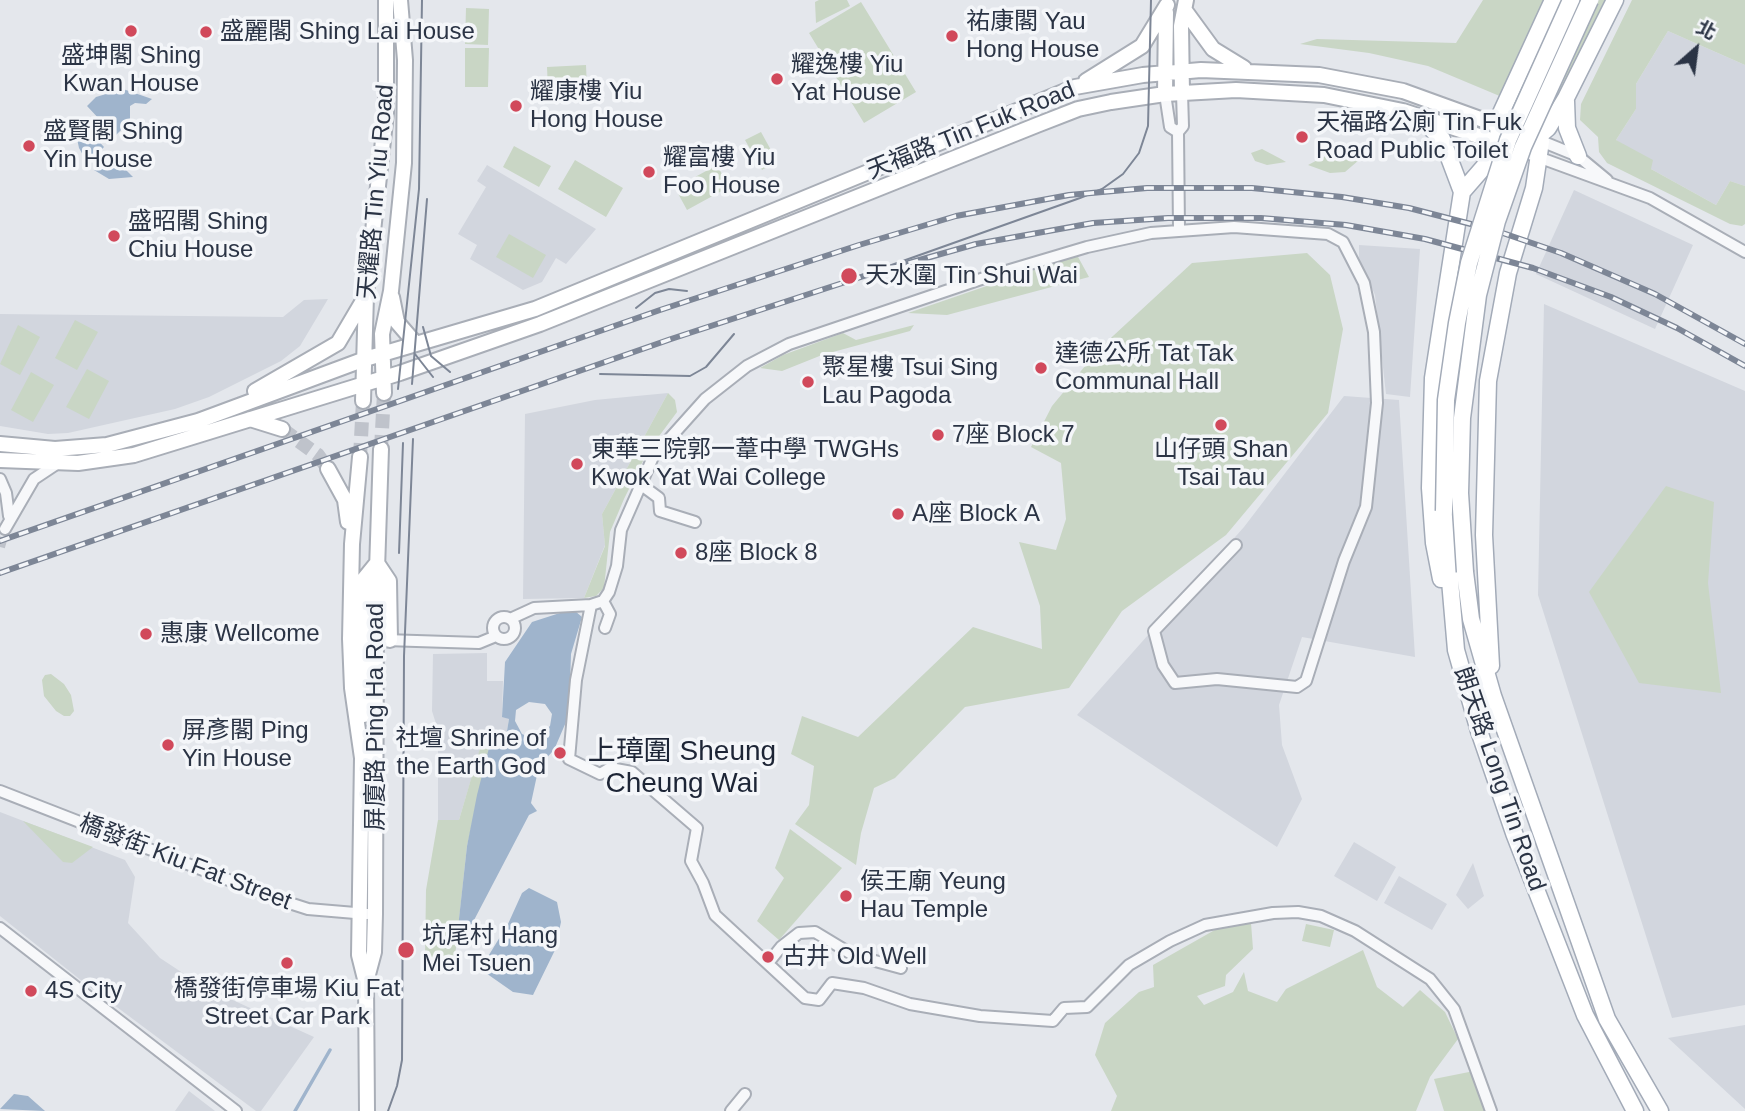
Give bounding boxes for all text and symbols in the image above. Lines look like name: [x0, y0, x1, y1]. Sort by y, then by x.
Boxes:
place label: 祐康閣 Yau Hong House: [966, 8, 1099, 64]
north arrow: [1661, 14, 1731, 84]
text: 北: [1693, 16, 1719, 44]
place label: 盛麗閣 Shing Lai House: [220, 18, 475, 46]
marker: 盛坤閣 Shing Kwan House: [123, 23, 139, 39]
marker: 盛麗閣 Shing Lai House: [198, 24, 214, 40]
marker: 祐康閣 Yau Hong House: [944, 28, 960, 44]
place label: 盛坤閣 Shing Kwan House: [61, 42, 201, 98]
place label: 耀逸樓 Yiu Yat House: [791, 51, 903, 107]
marker: 耀逸樓 Yiu Yat House: [769, 71, 785, 87]
street label: 天福路 Tin Fuk Road: [863, 76, 1079, 186]
place label: 耀康樓 Yiu Hong House: [530, 78, 663, 134]
street label: 天耀路 Tin Yiu Road: [353, 83, 401, 301]
marker: 耀康樓 Yiu Hong House: [508, 98, 524, 114]
place label: 天福路公廁 Tin Fuk Road Public Toilet: [1316, 109, 1522, 165]
place label: 盛賢閣 Shing Yin House: [43, 118, 183, 174]
marker: 天福路公廁 Tin Fuk Road Public Toilet: [1294, 129, 1310, 145]
marker: 盛賢閣 Shing Yin House: [21, 138, 37, 154]
place label: 耀富樓 Yiu Foo House: [663, 144, 780, 200]
marker: 耀富樓 Yiu Foo House: [641, 164, 657, 180]
place label: 盛昭閣 Shing Chiu House: [128, 208, 268, 264]
marker: 盛昭閣 Shing Chiu House: [106, 228, 122, 244]
place label: 天水圍 Tin Shui Wai: [865, 262, 1078, 290]
marker: 天水圍 Tin Shui Wai: [839, 266, 859, 286]
place label: 達德公所 Tat Tak Communal Hall: [1055, 340, 1234, 396]
place label: 聚星樓 Tsui Sing Lau Pagoda: [822, 354, 998, 410]
marker: 達德公所 Tat Tak Communal Hall: [1033, 360, 1049, 376]
marker: 聚星樓 Tsui Sing Lau Pagoda: [800, 374, 816, 390]
marker: 山仔頭 Shan Tsai Tau: [1213, 417, 1229, 433]
place label: 7座 Block 7: [952, 421, 1075, 449]
marker: 7座 Block 7: [930, 427, 946, 443]
place label: 東華三院郭一葦中學 TWGHs Kwok Yat Wai College: [591, 436, 899, 492]
place label: 山仔頭 Shan Tsai Tau: [1154, 436, 1288, 492]
marker: 東華三院郭一葦中學 TWGHs Kwok Yat Wai College: [569, 456, 585, 472]
place label: A座 Block A: [912, 500, 1040, 528]
marker: A座 Block A: [890, 506, 906, 522]
place label: 8座 Block 8: [695, 539, 818, 567]
marker: 8座 Block 8: [673, 545, 689, 561]
street label: 屏廈路 Ping Ha Road: [362, 603, 390, 831]
place label: 惠康 Wellcome: [160, 620, 320, 648]
marker: 惠康 Wellcome: [138, 626, 154, 642]
street label: 朗天路 Long Tin Road: [1447, 663, 1551, 895]
place label: 屏彥閣 Ping Yin House: [182, 717, 309, 773]
place label: 社壇 Shrine of the Earth God: [395, 725, 546, 781]
district label: 上璋圍 Sheung Cheung Wai: [588, 735, 776, 801]
marker: 屏彥閣 Ping Yin House: [160, 737, 176, 753]
marker: 社壇 Shrine of the Earth God: [552, 745, 568, 761]
street label: 橋發街 Kiu Fat Street: [75, 809, 295, 917]
place label: 侯王廟 Yeung Hau Temple: [860, 868, 1006, 924]
marker: 侯王廟 Yeung Hau Temple: [838, 888, 854, 904]
place label: 坑尾村 Hang Mei Tsuen: [422, 922, 558, 978]
marker: 坑尾村 Hang Mei Tsuen: [396, 940, 416, 960]
place label: 古井 Old Well: [782, 943, 927, 971]
marker: 古井 Old Well: [760, 949, 776, 965]
marker: 橋發街停車場 Kiu Fat Street Car Park: [279, 955, 295, 971]
place label: 橋發街停車場 Kiu Fat Street Car Park: [174, 975, 400, 1031]
place label: 4S City: [45, 977, 122, 1005]
marker: 4S City: [23, 983, 39, 999]

